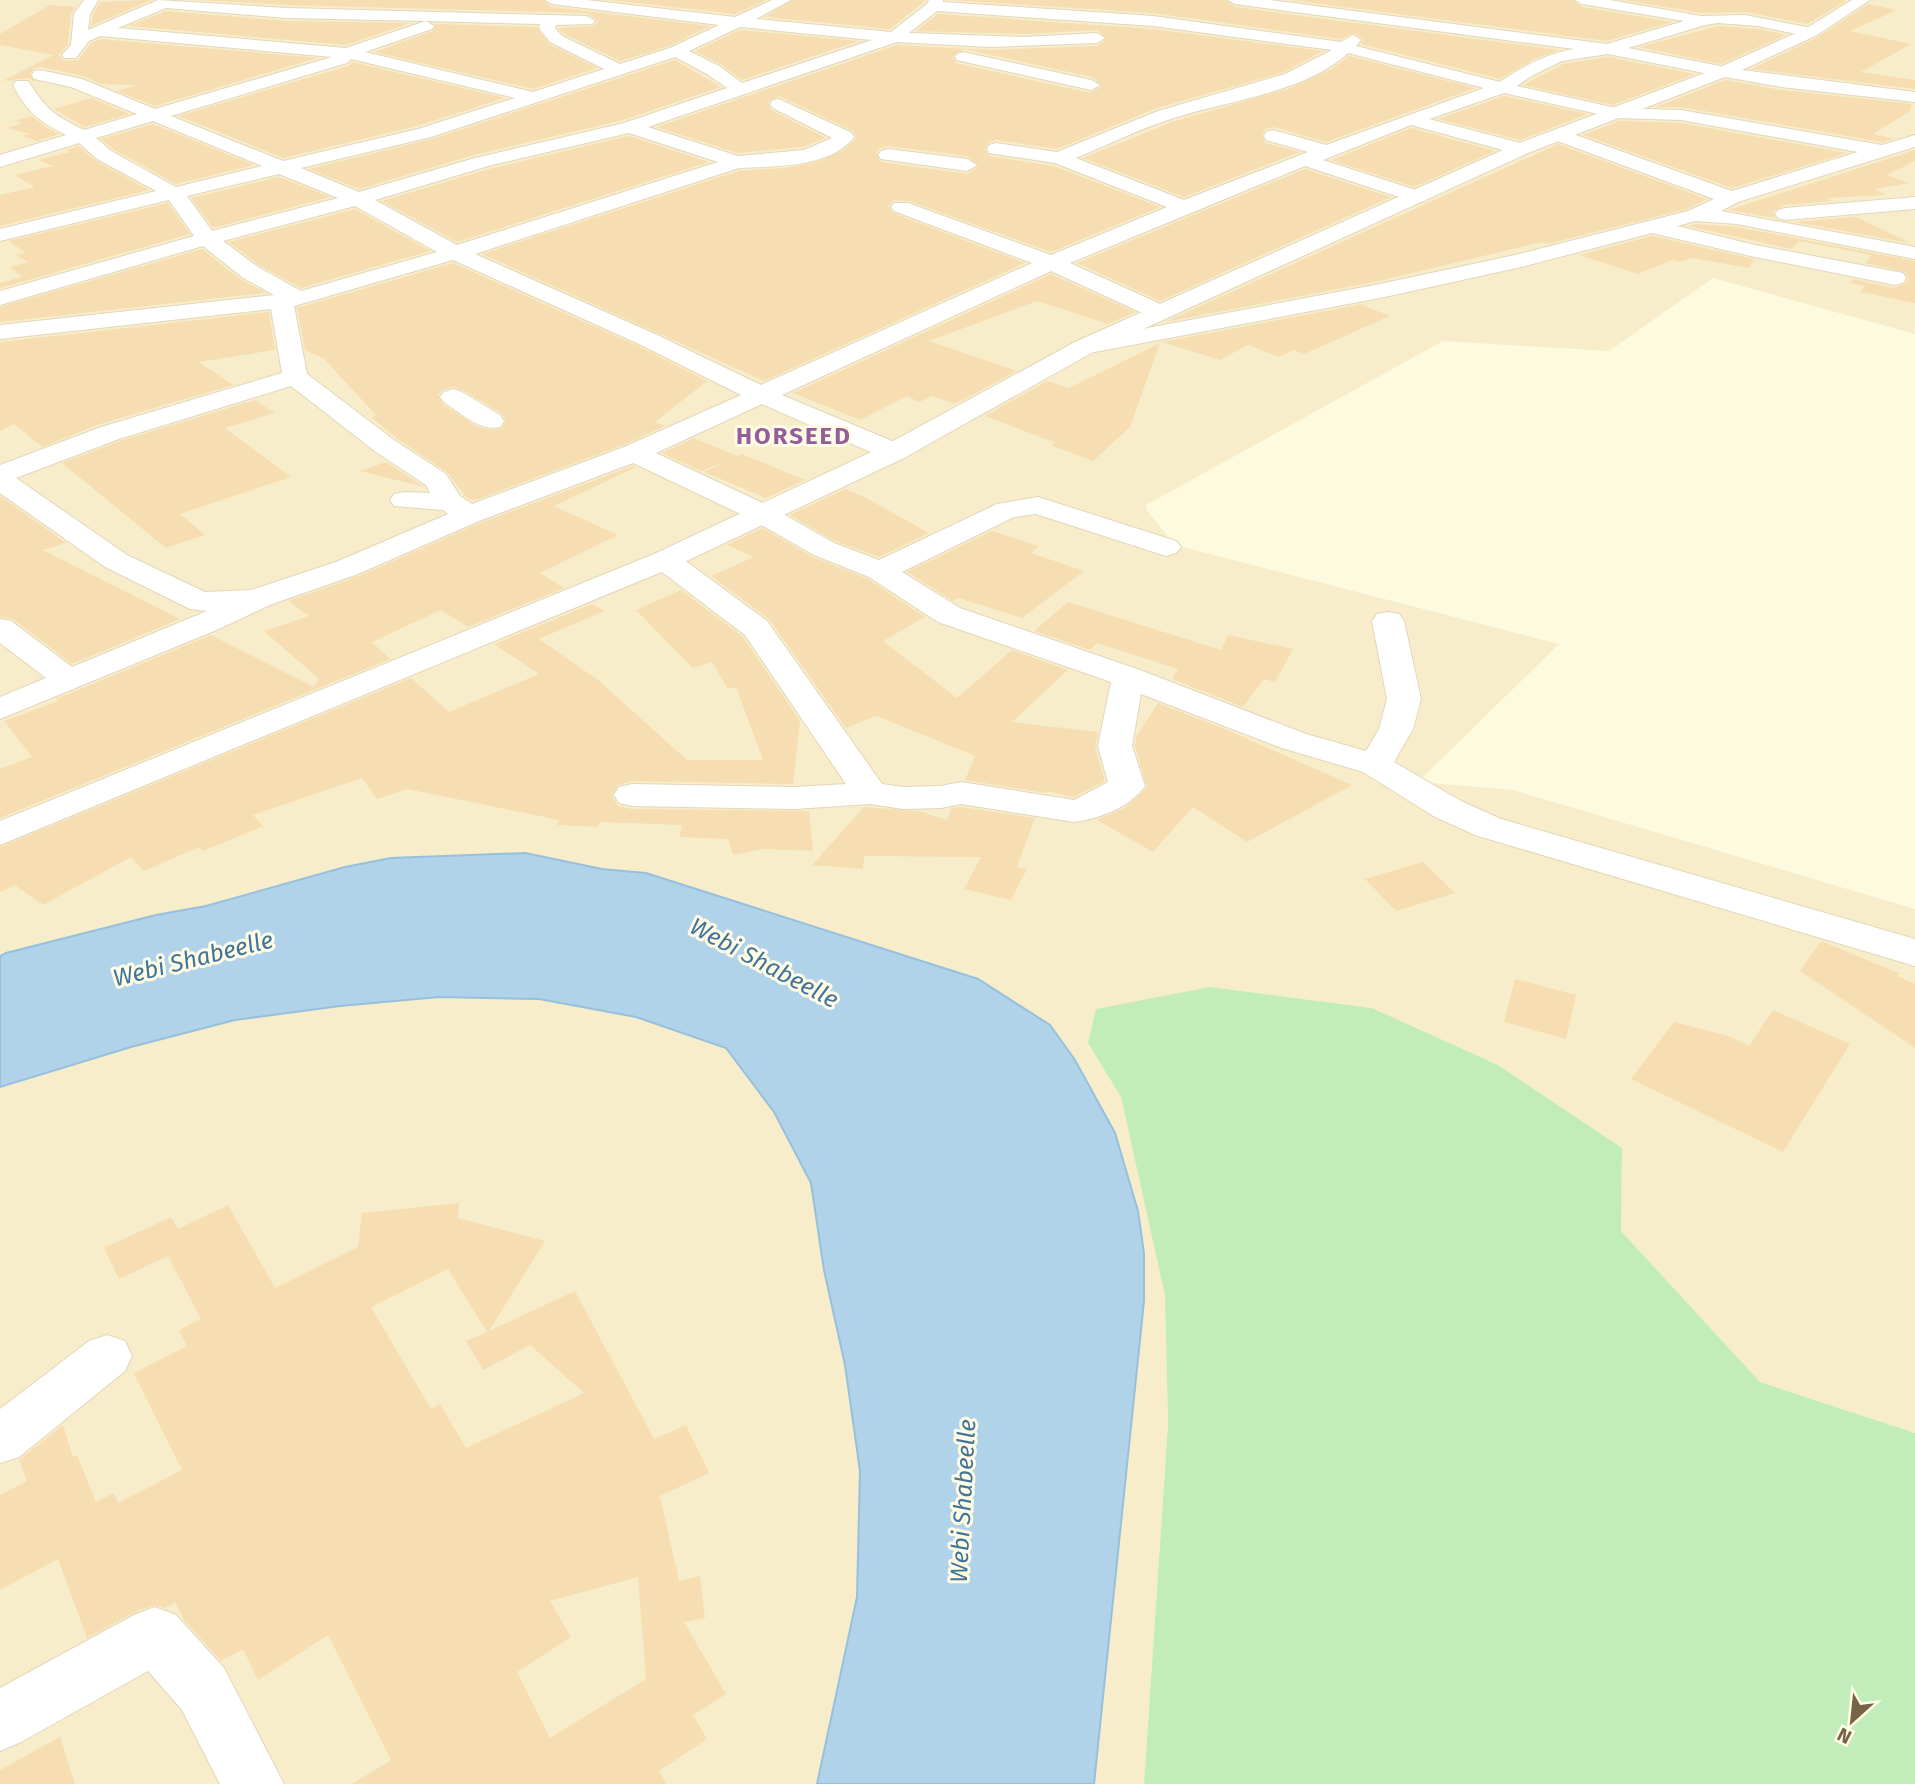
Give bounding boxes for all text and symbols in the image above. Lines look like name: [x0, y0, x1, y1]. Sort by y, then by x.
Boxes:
district label: HORSEED: [736, 422, 852, 450]
water label: Webi Shabeelle: [685, 912, 843, 1014]
water label: Webi Shabeelle: [110, 926, 276, 992]
water label: Webi Shabeelle: [945, 1418, 981, 1584]
north arrow: [1817, 1686, 1887, 1756]
text: N: [1834, 1723, 1855, 1749]

